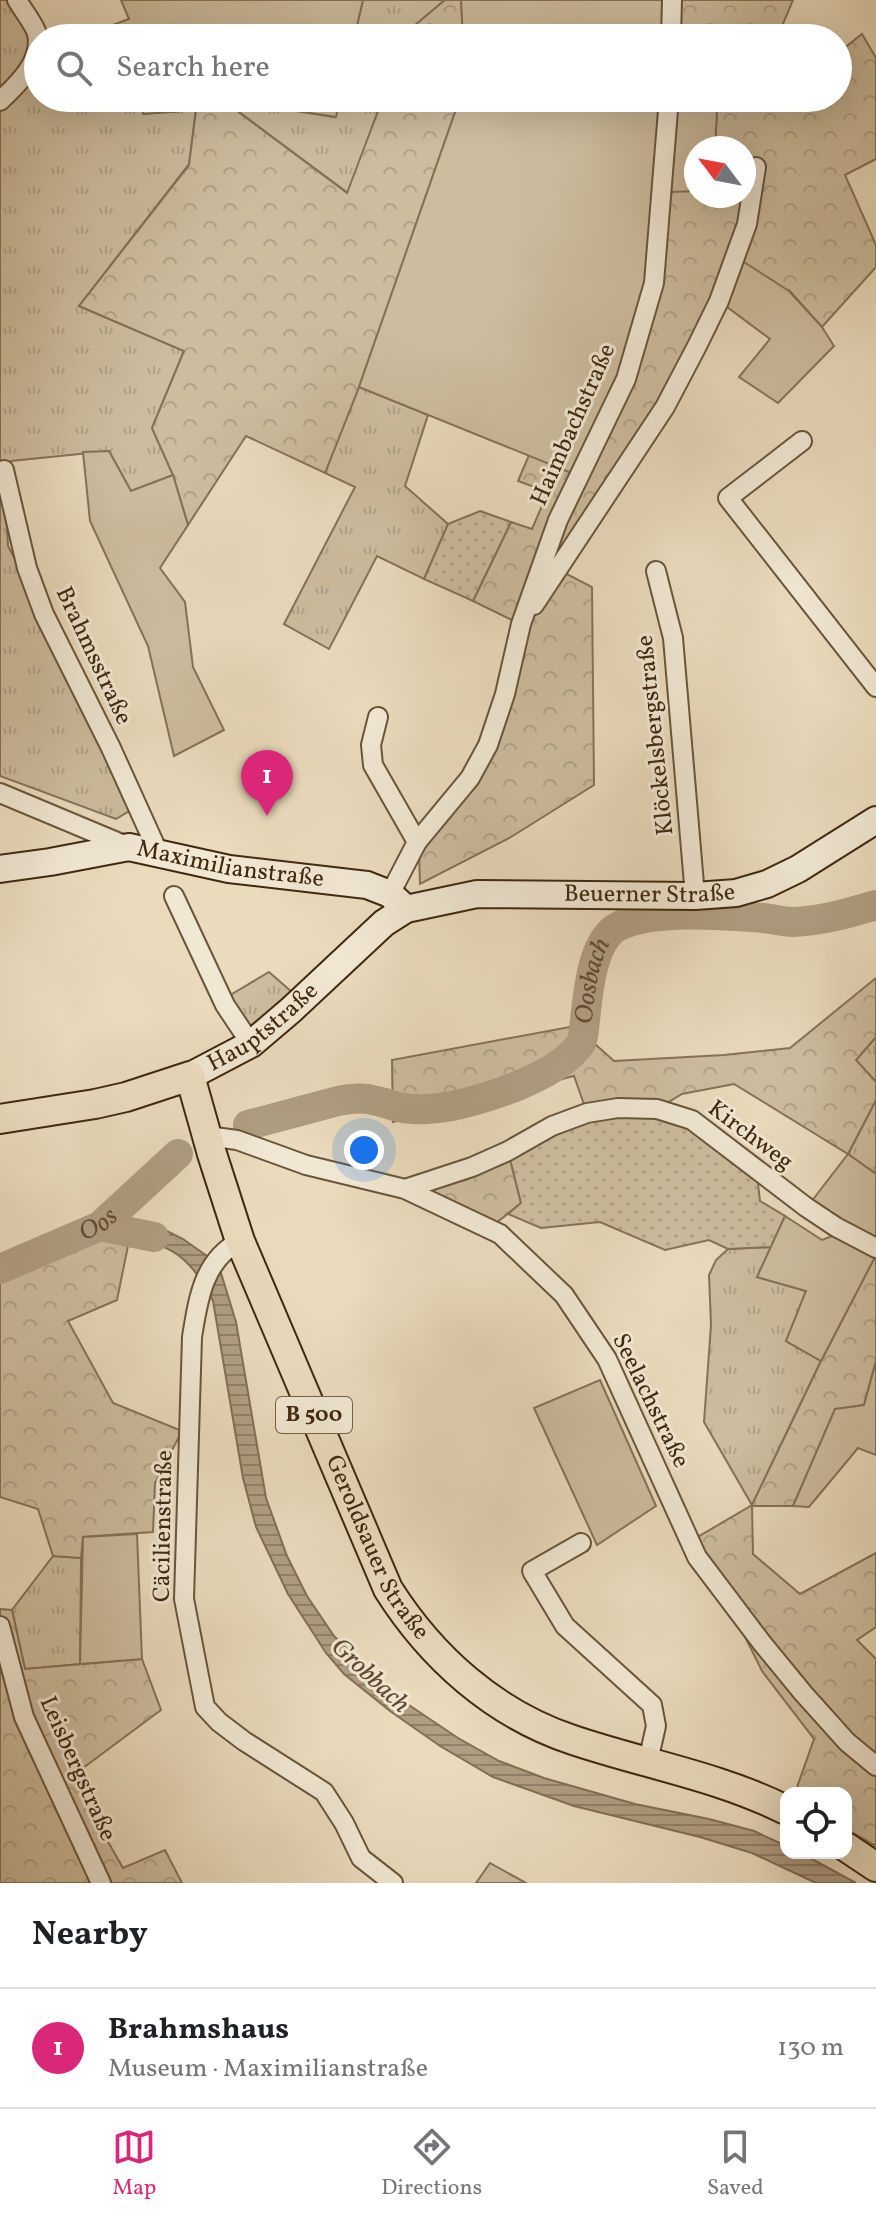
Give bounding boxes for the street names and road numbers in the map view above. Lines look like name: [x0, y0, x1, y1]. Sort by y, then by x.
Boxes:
street label: Haimbachstraße: [523, 338, 625, 512]
street label: Brahmsstraße: [46, 581, 140, 731]
street label: Klöckelsbergstraße: [629, 633, 683, 837]
street label: Maximilianstraße: [134, 832, 326, 897]
street label: Beuerner Straße: [564, 876, 736, 913]
street label: Hauptstraße: [201, 975, 327, 1081]
street label: Kirchweg: [700, 1093, 800, 1179]
street label: Seelachstraße: [603, 1328, 697, 1474]
road number: B 500: [276, 1397, 352, 1433]
street label: Cäcilienstraße: [146, 1450, 182, 1602]
street label: Geroldsauer Straße: [316, 1450, 437, 1648]
street label: Leisbergstraße: [30, 1691, 124, 1847]

